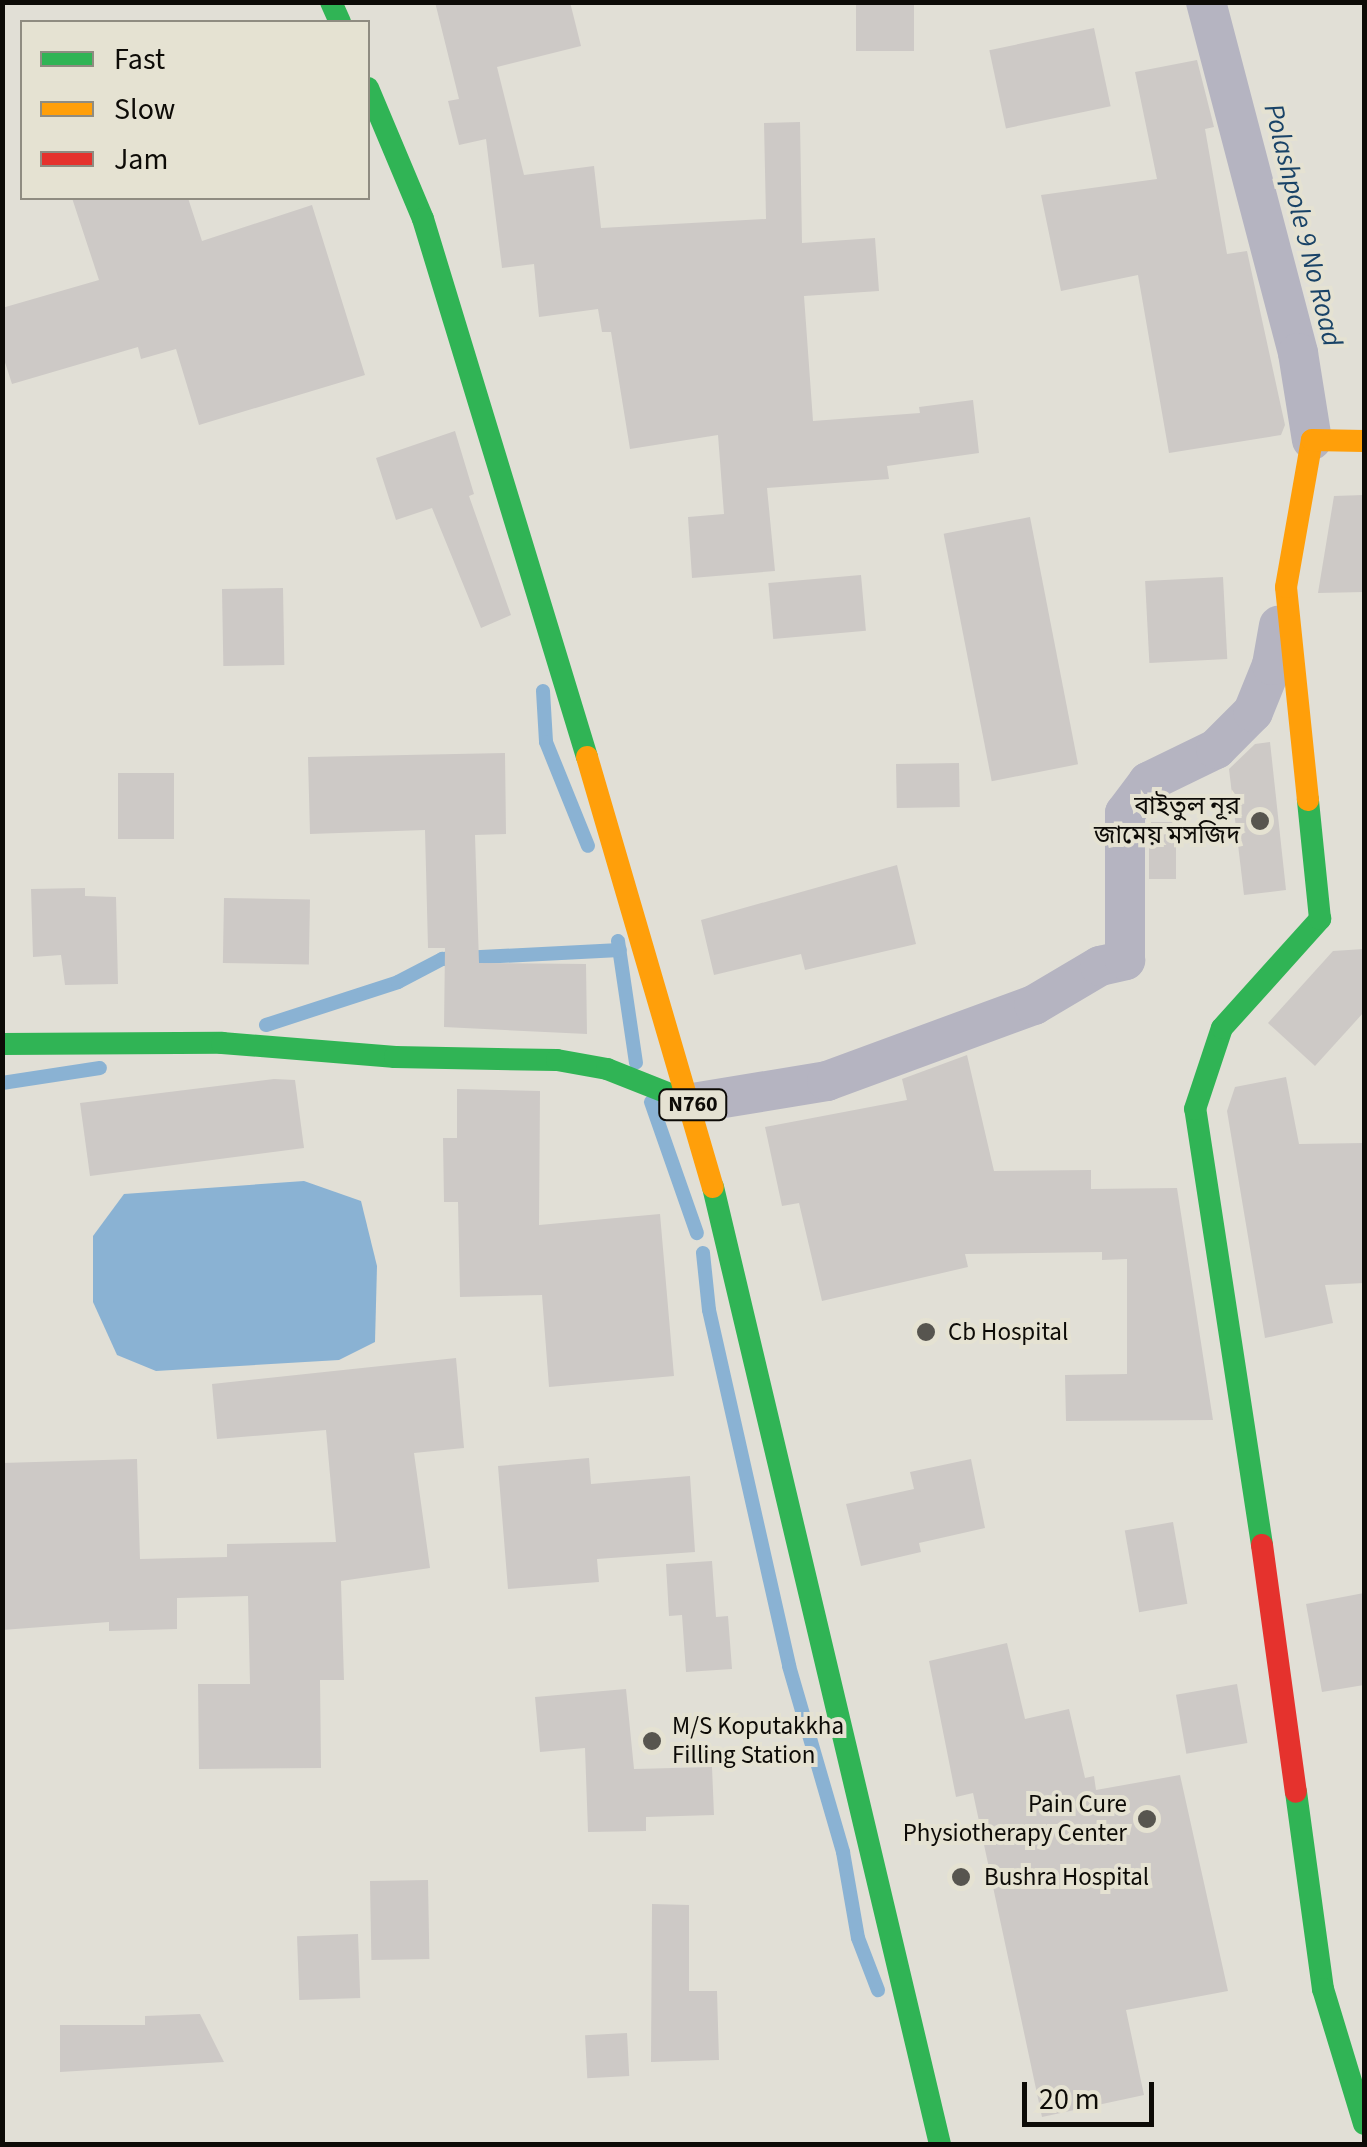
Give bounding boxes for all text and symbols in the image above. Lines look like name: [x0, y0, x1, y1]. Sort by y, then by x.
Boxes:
legend: [20, 20, 370, 200]
text: Fast: [114, 38, 165, 81]
text: Slow: [114, 88, 175, 131]
water label: Polashpole 9 No Road: [1257, 100, 1349, 350]
text: Jam: [114, 138, 168, 181]
place label: বাইতুল নূর জামেয় মসজিদ: [1094, 792, 1240, 851]
marker: বাইতুল নূর জামেয় মসজিদ: [1249, 810, 1271, 832]
road number: N760: [658, 1088, 728, 1122]
place label: Cb Hospital: [948, 1317, 1068, 1347]
marker: Cb Hospital: [913, 1319, 939, 1345]
place label: M/S Koputakkha Filling Station: [672, 1712, 844, 1771]
marker: M/S Koputakkha Filling Station: [641, 1730, 663, 1752]
place label: Pain Cure Physiotherapy Center: [903, 1790, 1127, 1849]
marker: Pain Cure Physiotherapy Center: [1136, 1808, 1158, 1830]
place label: Bushra Hospital: [984, 1862, 1149, 1892]
marker: Bushra Hospital: [948, 1864, 974, 1890]
scale bar: [1027, 2062, 1160, 2124]
text: 20 m: [1039, 2078, 1100, 2121]

